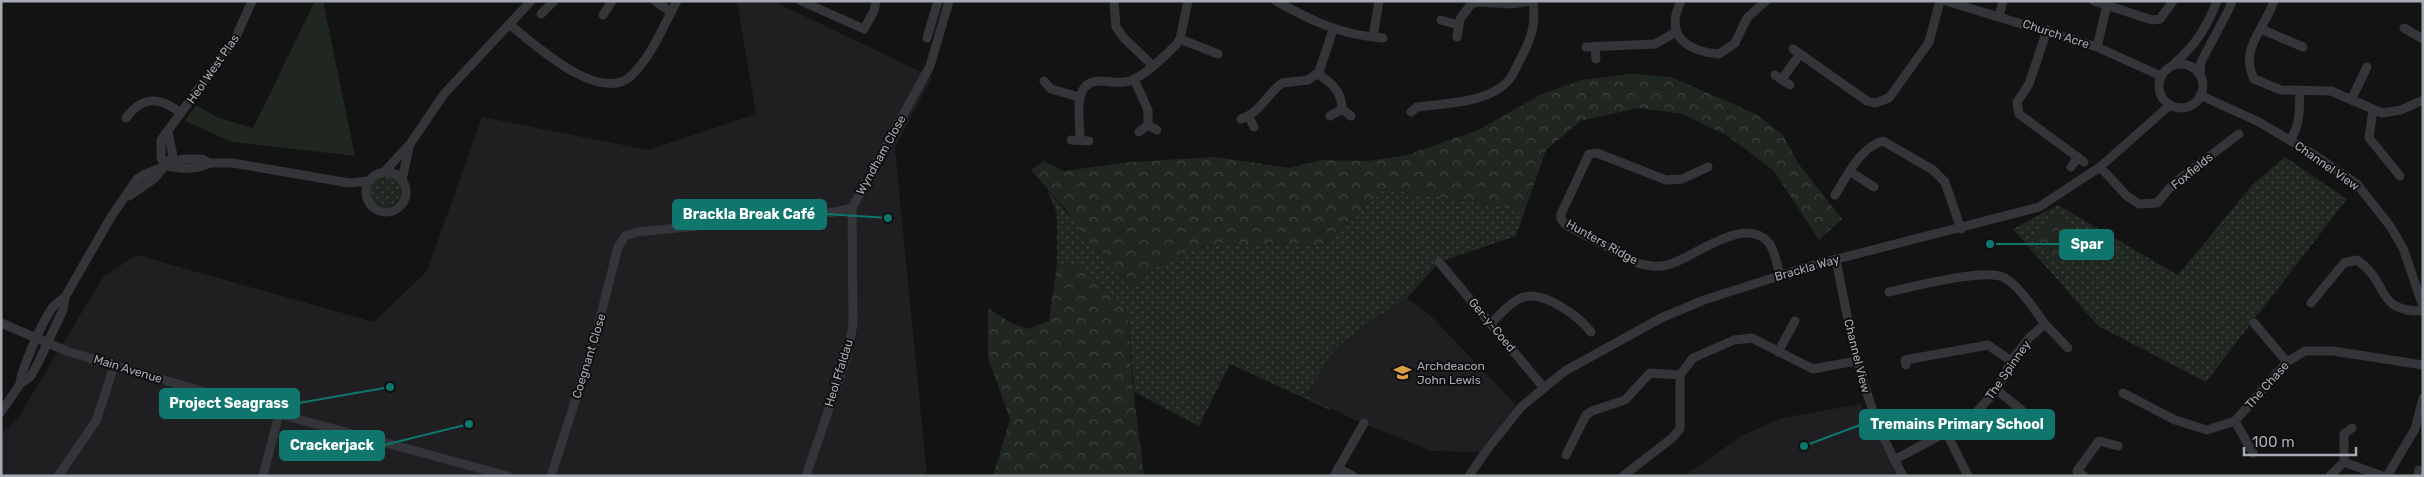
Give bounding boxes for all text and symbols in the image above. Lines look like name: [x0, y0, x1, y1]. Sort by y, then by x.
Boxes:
street label: Church Acre: [2021, 17, 2091, 51]
street label: Heol West Plas: [184, 32, 242, 106]
street label: Wyndham Close: [853, 113, 909, 197]
street label: Channel View: [2292, 139, 2362, 194]
street label: Foxfields: [2168, 150, 2216, 192]
callout: Brackla Break Café: [673, 200, 826, 229]
text: Brackla Break Café: [683, 206, 815, 223]
street label: Hunters Ridge: [1564, 217, 1641, 268]
callout: Spar: [2060, 230, 2113, 259]
text: Spar: [2071, 236, 2104, 253]
street label: Brackla Way: [1773, 252, 1841, 284]
street label: Ger-y-Coed: [1466, 295, 1518, 355]
street label: Coegnant Close: [569, 312, 609, 400]
street label: Channel View: [1841, 318, 1873, 395]
street label: The Spinney: [1983, 337, 2034, 402]
street label: Heol Ffaldau: [822, 338, 856, 408]
street label: Main Avenue: [92, 352, 164, 386]
street label: The Chase: [2242, 358, 2292, 411]
place label: Archdeacon John Lewis: [1417, 359, 1485, 387]
school or university icon: Archdeacon John Lewis: [1393, 363, 1413, 383]
callout: Project Seagrass: [160, 389, 299, 418]
text: Project Seagrass: [169, 395, 289, 412]
callout: Tremains Primary School: [1860, 410, 2054, 439]
text: Tremains Primary School: [1870, 416, 2044, 433]
scale bar: [2244, 424, 2356, 456]
callout: Crackerjack: [280, 431, 384, 460]
text: 100 m: [2252, 433, 2294, 451]
text: Crackerjack: [290, 437, 375, 454]

